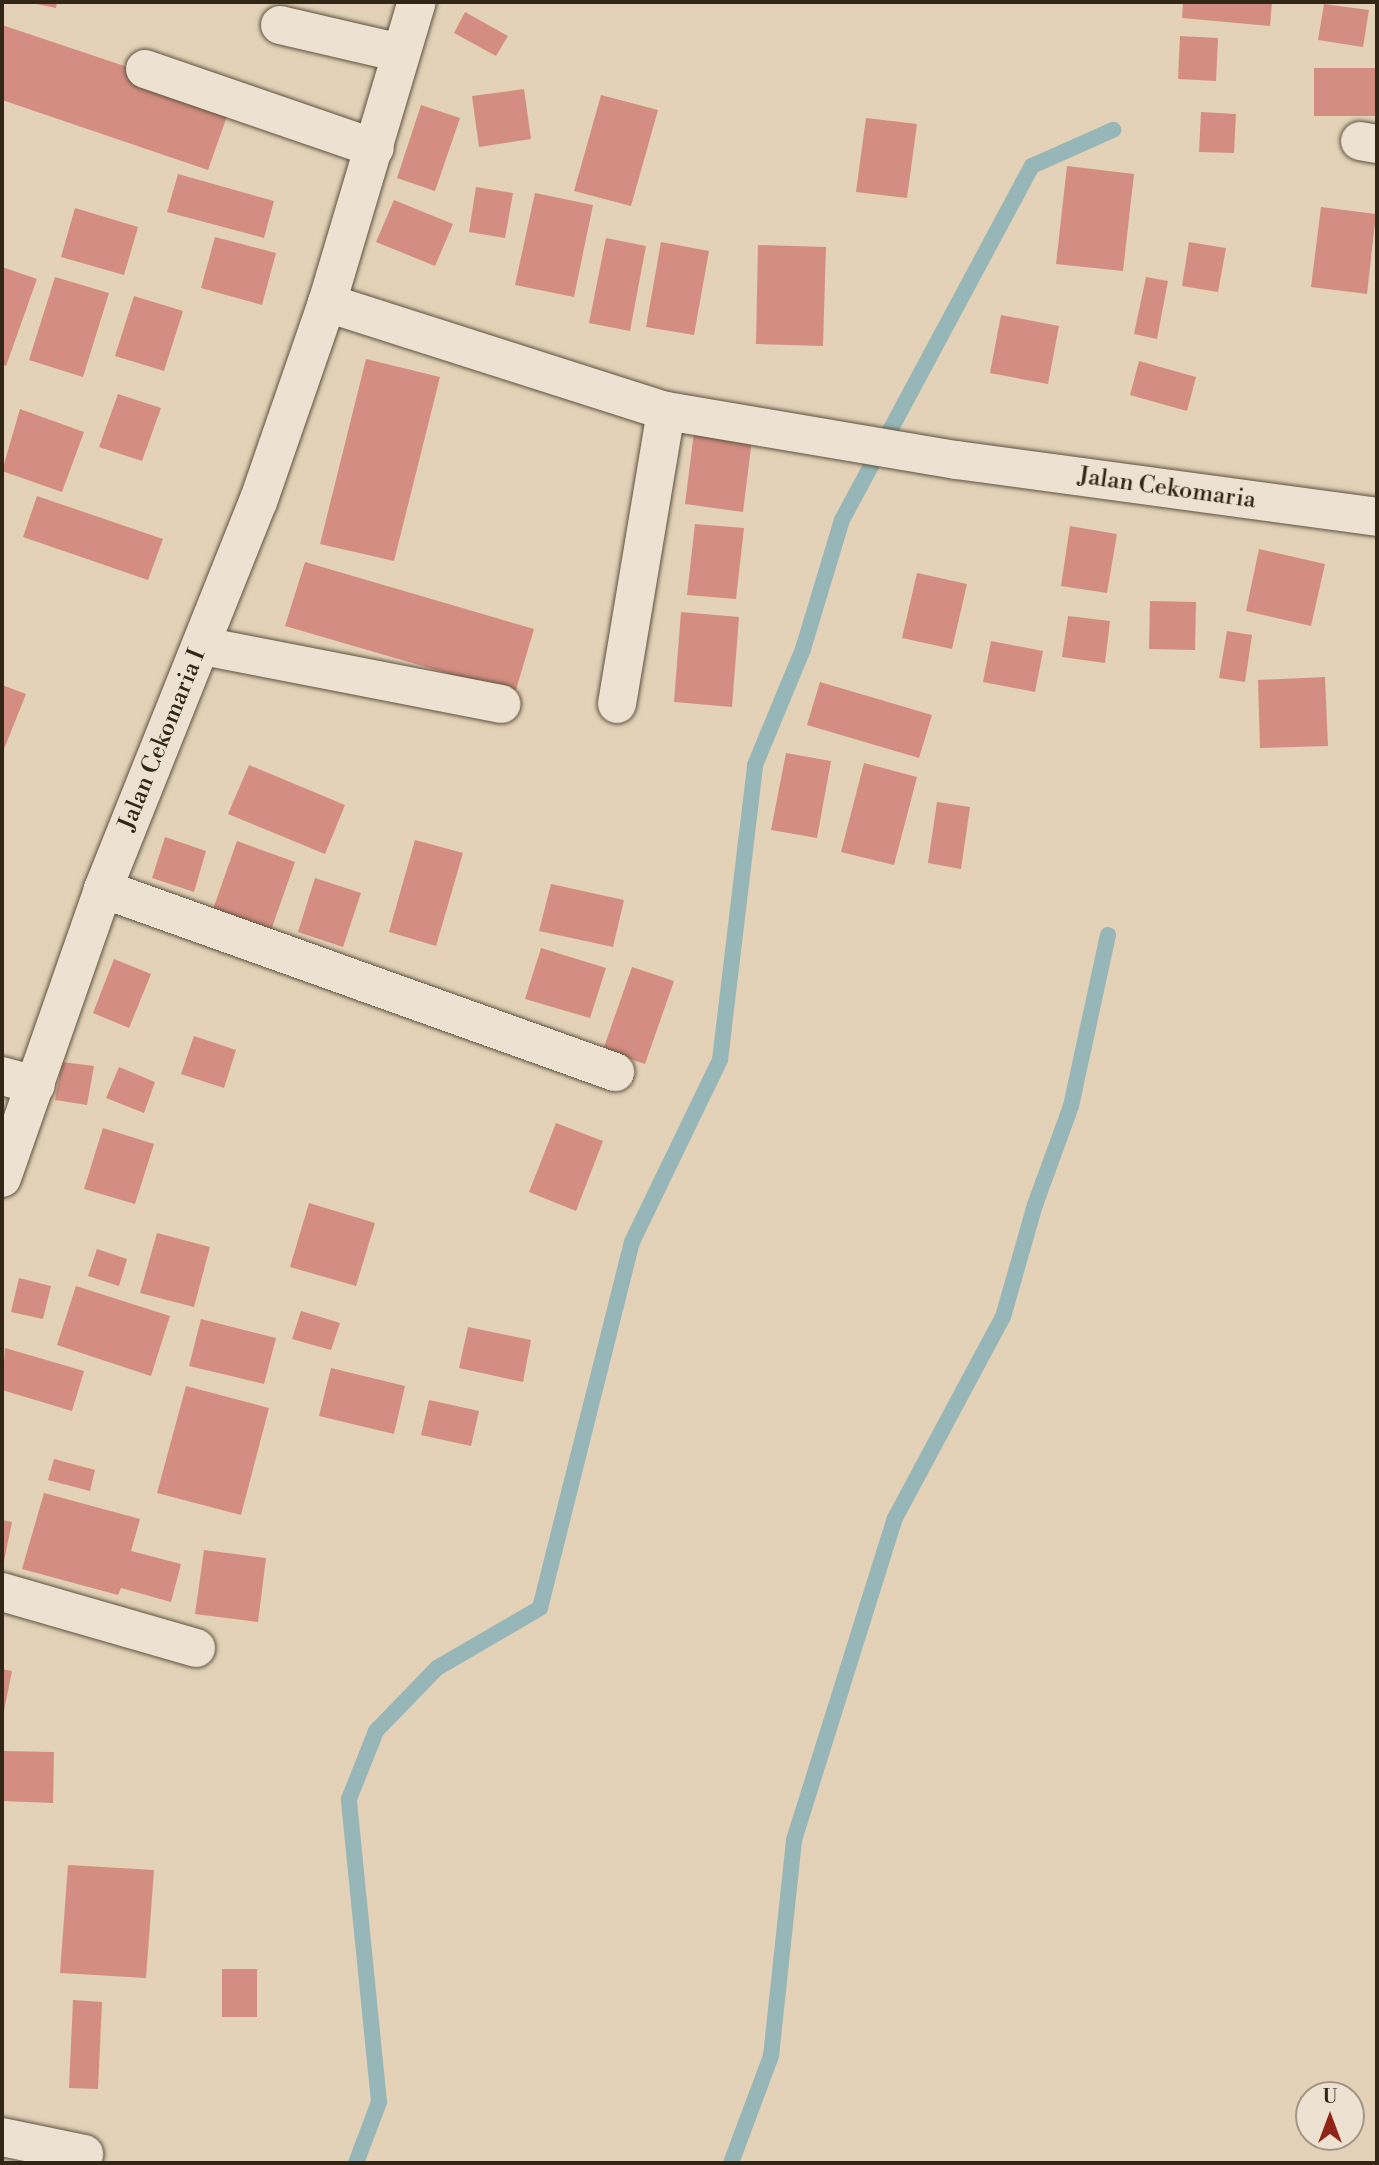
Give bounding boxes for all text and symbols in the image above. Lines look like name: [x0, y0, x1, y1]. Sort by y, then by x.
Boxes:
street label: Jalan Cekomaria: [1076, 462, 1258, 516]
street label: Jalan Cekomaria I: [113, 645, 213, 835]
north arrow: [1295, 2081, 1365, 2151]
text: U: [1323, 2085, 1337, 2109]

